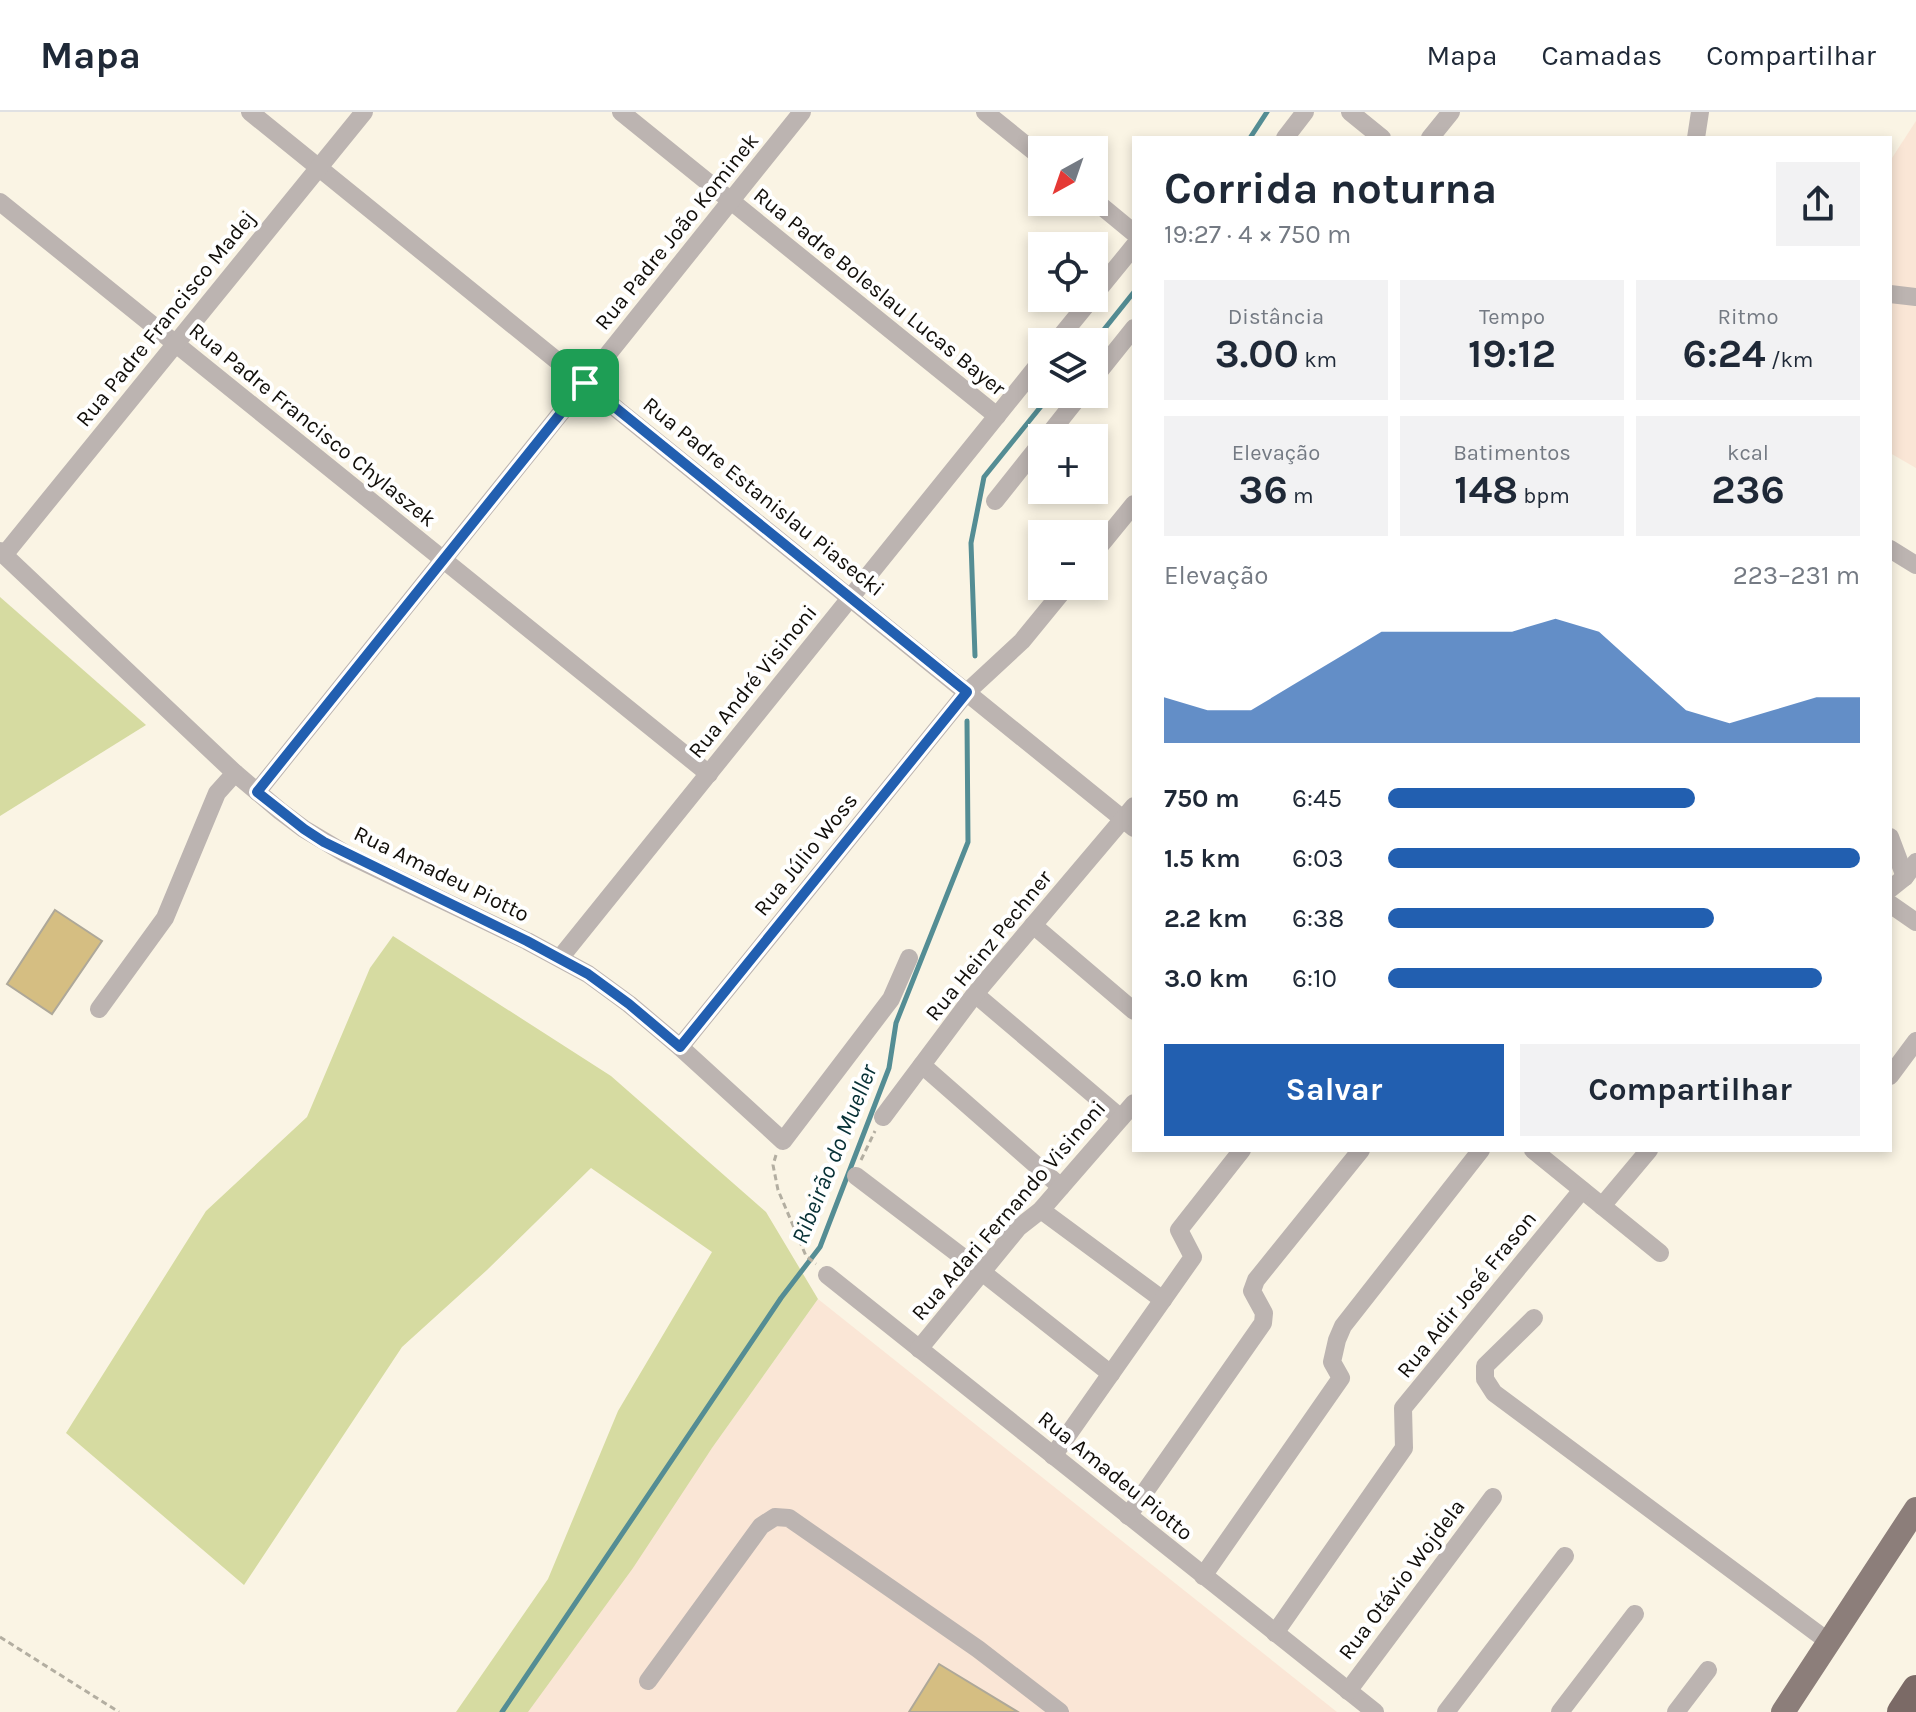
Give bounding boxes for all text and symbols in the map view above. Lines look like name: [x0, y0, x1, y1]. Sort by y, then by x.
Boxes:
text: Mapa: [40, 33, 141, 78]
text: Mapa: [1426, 39, 1497, 72]
text: Camadas: [1541, 39, 1662, 72]
text: Compartilhar: [1706, 39, 1876, 72]
street label: Rua Padre João Kominek: [589, 128, 764, 335]
north arrow: [1028, 136, 1108, 216]
map controls: [1028, 136, 1108, 600]
button: share: [1776, 162, 1860, 246]
text: Corrida noturna: [1164, 163, 1497, 214]
street label: Rua Padre Boleslau Lucas Bayer: [748, 182, 1011, 402]
street label: Rua Padre Francisco Madej: [70, 205, 261, 432]
text: 19:27 · 4 × 750 m: [1164, 219, 1351, 250]
button: locate: [1028, 232, 1108, 312]
text: Distância: [1228, 304, 1324, 330]
text: Tempo: [1479, 304, 1545, 330]
text: Ritmo: [1718, 304, 1778, 330]
street label: Rua Padre Francisco Chylaszek: [184, 317, 441, 532]
button: layers: [1028, 328, 1108, 408]
text: 3.00: [1215, 330, 1299, 377]
text: 19:12: [1468, 330, 1556, 377]
text: 6:24: [1683, 330, 1766, 377]
text: km: [1299, 347, 1337, 373]
text: /km: [1766, 347, 1813, 373]
pin: [551, 349, 619, 417]
icon: arrive: [563, 361, 607, 405]
street label: Rua Padre Estanislau Piasecki: [638, 391, 889, 602]
button: +: [1028, 424, 1108, 504]
text: Elevação: [1232, 440, 1320, 466]
text: Batimentos: [1453, 440, 1571, 466]
text: kcal: [1727, 440, 1769, 466]
text: 36: [1239, 466, 1288, 513]
text: 148: [1454, 466, 1518, 513]
text: 236: [1711, 466, 1785, 513]
text: m: [1288, 483, 1313, 509]
text: bpm: [1518, 483, 1570, 509]
button: −: [1028, 520, 1108, 600]
text: Elevação: [1164, 560, 1269, 591]
text: 223–231 m: [1733, 560, 1860, 591]
street label: Rua André Visinoni: [683, 600, 823, 764]
text: 750 m: [1164, 783, 1240, 814]
text: 6:45: [1292, 783, 1342, 814]
street label: Rua Júlio Woss: [748, 788, 863, 921]
street label: Rua Amadeu Piotto: [350, 820, 533, 928]
text: 1.5 km: [1164, 843, 1241, 874]
text: 6:03: [1292, 843, 1344, 874]
street label: Rua Heinz Pechner: [920, 865, 1058, 1026]
text: 2.2 km: [1164, 903, 1248, 934]
text: 6:38: [1292, 903, 1344, 934]
text: 3.0 km: [1164, 963, 1249, 994]
text: 6:10: [1292, 963, 1337, 994]
button: Salvar: [1164, 1044, 1504, 1136]
button: Compartilhar: [1520, 1044, 1860, 1136]
water label: Ribeirão do Mueller: [785, 1060, 883, 1248]
street label: Rua Adari Fernando Visinoni: [906, 1095, 1111, 1326]
street label: Rua Adir José Frason: [1392, 1206, 1542, 1383]
street label: Rua Amadeu Piotto: [1033, 1405, 1198, 1546]
street label: Rua Otávio Wojdela: [1333, 1494, 1471, 1665]

